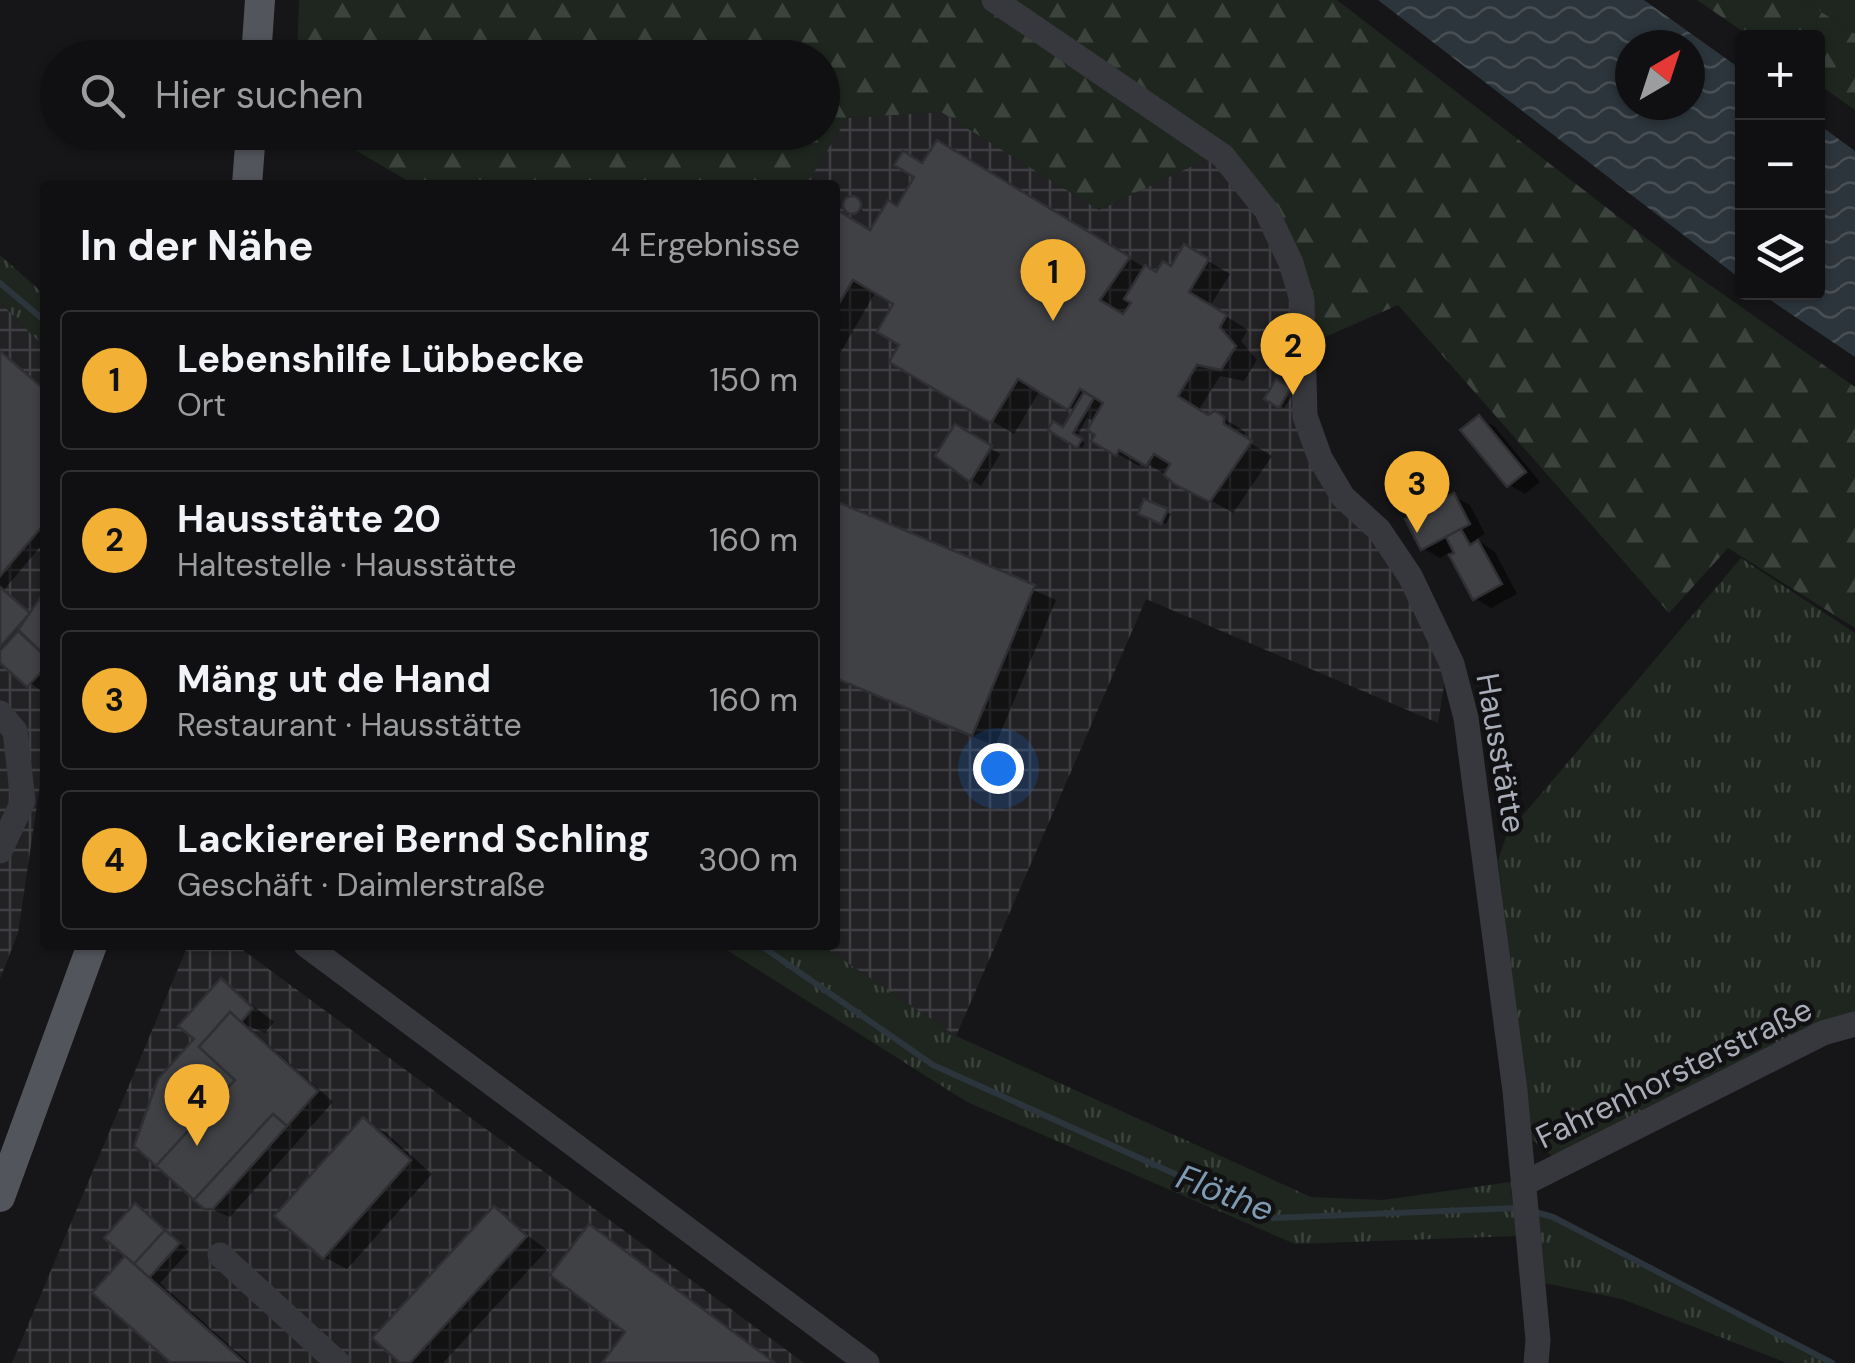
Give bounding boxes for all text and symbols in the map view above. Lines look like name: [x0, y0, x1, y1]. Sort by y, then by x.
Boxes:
north arrow: [1615, 30, 1705, 120]
map controls: [1735, 30, 1825, 300]
button: +: [1735, 30, 1825, 120]
search box: [40, 40, 840, 150]
icon: search: [75, 68, 130, 123]
text: Hier suchen: [155, 70, 364, 120]
button: −: [1735, 120, 1825, 210]
button: layers: [1735, 210, 1825, 300]
text: In der Nähe: [80, 218, 314, 273]
text: 4 Ergebnisse: [611, 224, 800, 266]
pin: 1: [1020, 238, 1086, 321]
pin: 2: [1260, 312, 1326, 395]
text: Lebenshilfe Lübbecke: [177, 334, 584, 384]
text: 1: [109, 359, 120, 401]
text: 150 m: [710, 359, 798, 401]
text: Ort: [177, 384, 226, 426]
pin: 3: [1384, 450, 1450, 533]
text: Hausstätte 20: [177, 494, 441, 544]
text: 2: [105, 519, 124, 561]
text: 160 m: [709, 519, 798, 561]
text: Haltestelle · Hausstätte: [177, 544, 516, 586]
text: Mäng ut de Hand: [177, 654, 491, 704]
street label: Hausstätte: [1466, 670, 1536, 836]
text: 3: [105, 679, 124, 721]
text: 160 m: [709, 679, 798, 721]
text: Restaurant · Hausstätte: [177, 704, 522, 746]
your location: [973, 743, 1024, 794]
text: Lackiererei Bernd Schling: [177, 814, 650, 864]
text: 4: [104, 839, 125, 881]
text: 300 m: [698, 839, 798, 881]
text: Geschäft · Daimlerstraße: [177, 864, 545, 906]
street label: Fahrenhorsterstraße: [1529, 988, 1819, 1158]
pin: 4: [164, 1064, 230, 1146]
water label: Flöthe: [1170, 1154, 1280, 1232]

